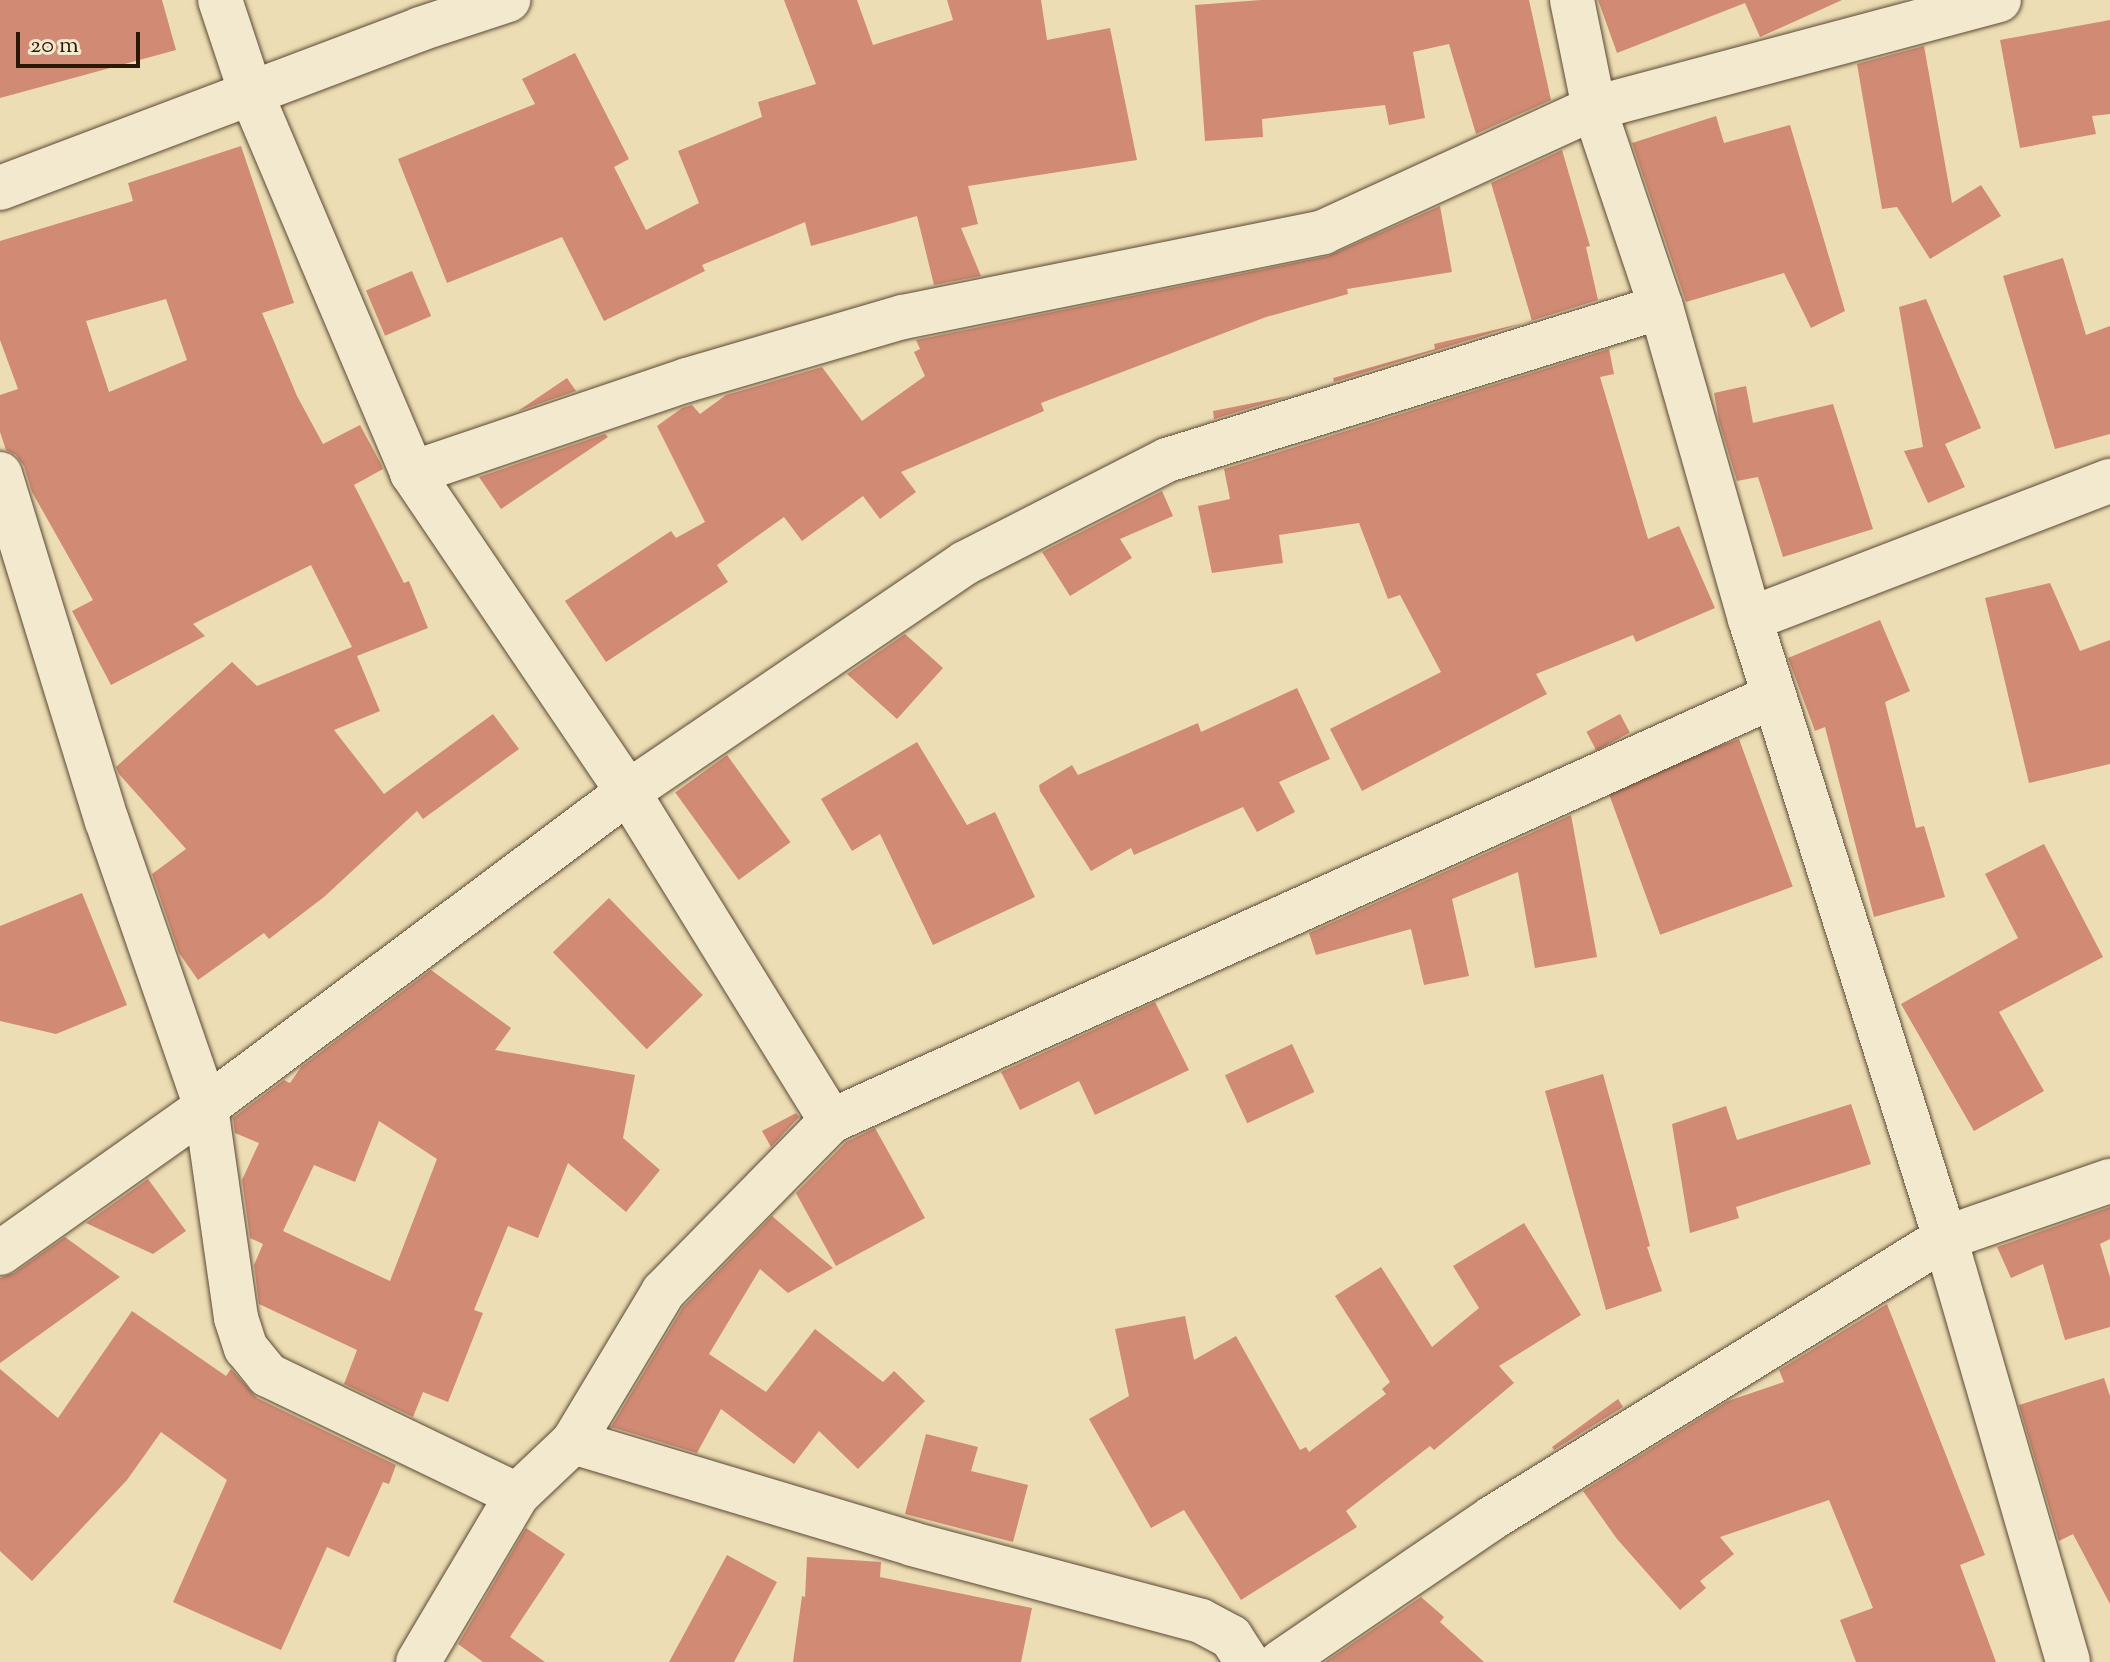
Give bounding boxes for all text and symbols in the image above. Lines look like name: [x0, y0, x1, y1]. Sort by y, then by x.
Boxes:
scale bar: [20, 16, 144, 66]
text: 20 m: [30, 29, 79, 63]

